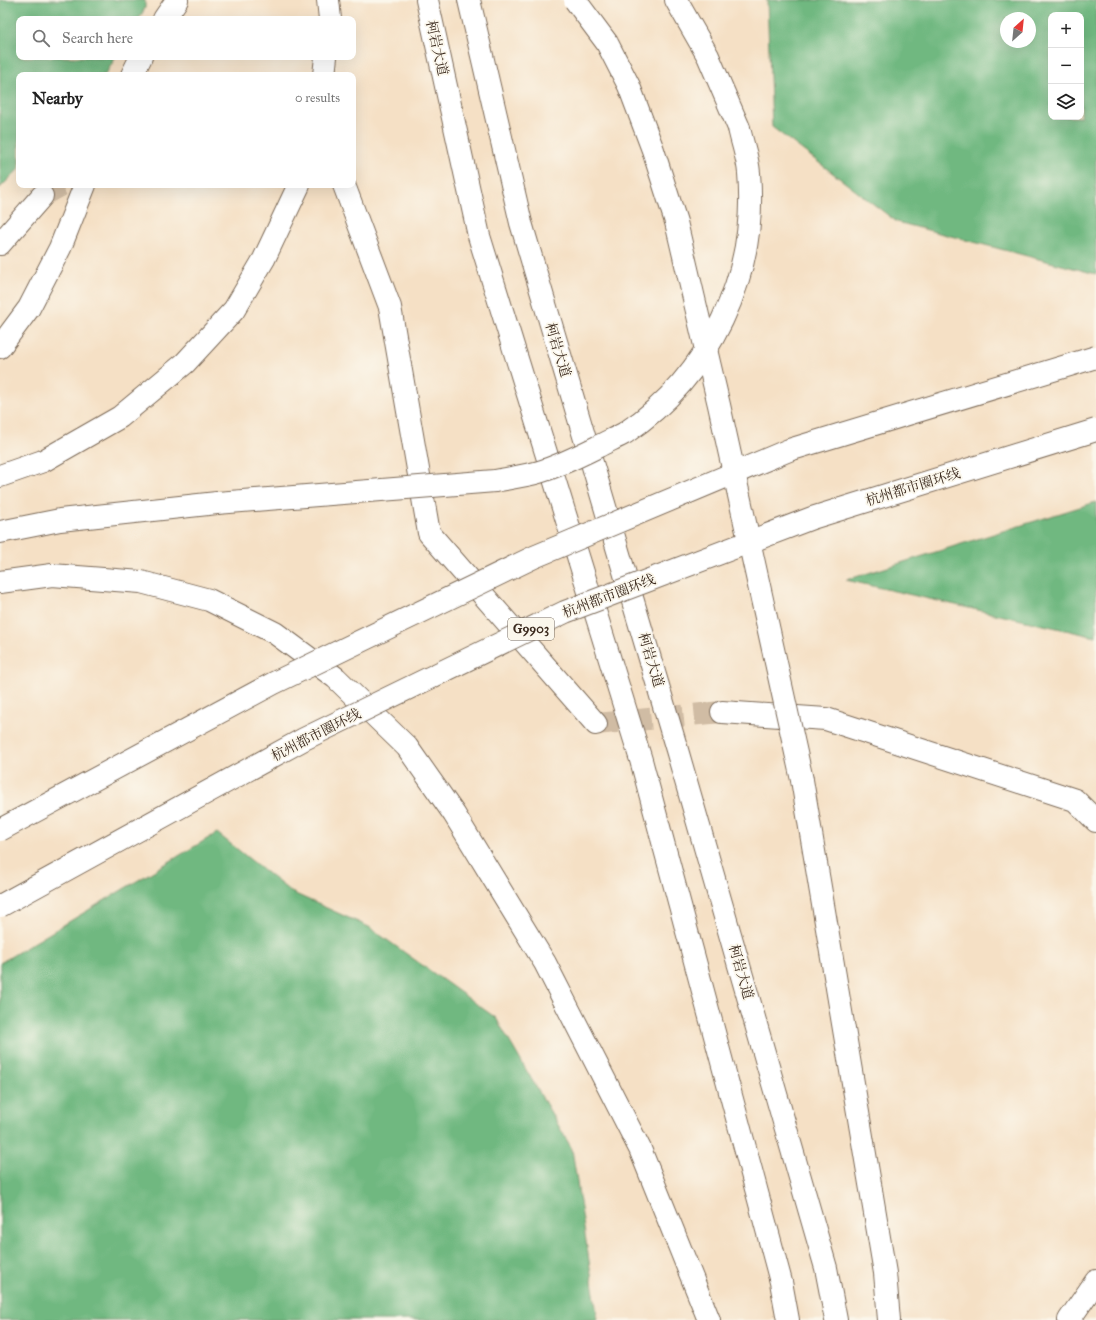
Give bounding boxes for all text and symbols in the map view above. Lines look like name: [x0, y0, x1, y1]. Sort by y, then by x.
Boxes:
north arrow: [1000, 12, 1036, 48]
map controls: [1048, 12, 1084, 120]
button: +: [1048, 12, 1084, 48]
search box: [16, 16, 356, 60]
street label: 柯岩大道: [422, 19, 452, 77]
icon: search: [30, 27, 52, 49]
text: Search here: [62, 29, 133, 47]
button: −: [1048, 48, 1084, 84]
button: layers: [1048, 84, 1084, 120]
text: Nearby: [32, 88, 83, 109]
text: 0 results: [295, 90, 340, 106]
street label: 柯岩大道: [542, 321, 574, 379]
street label: 杭州都市圈环线: [864, 465, 962, 509]
street label: 杭州都市圈环线: [560, 571, 658, 621]
road number: G9903: [508, 618, 554, 640]
street label: 柯岩大道: [635, 631, 667, 689]
street label: 杭州都市圈环线: [268, 705, 364, 765]
street label: 柯岩大道: [725, 943, 757, 1001]

